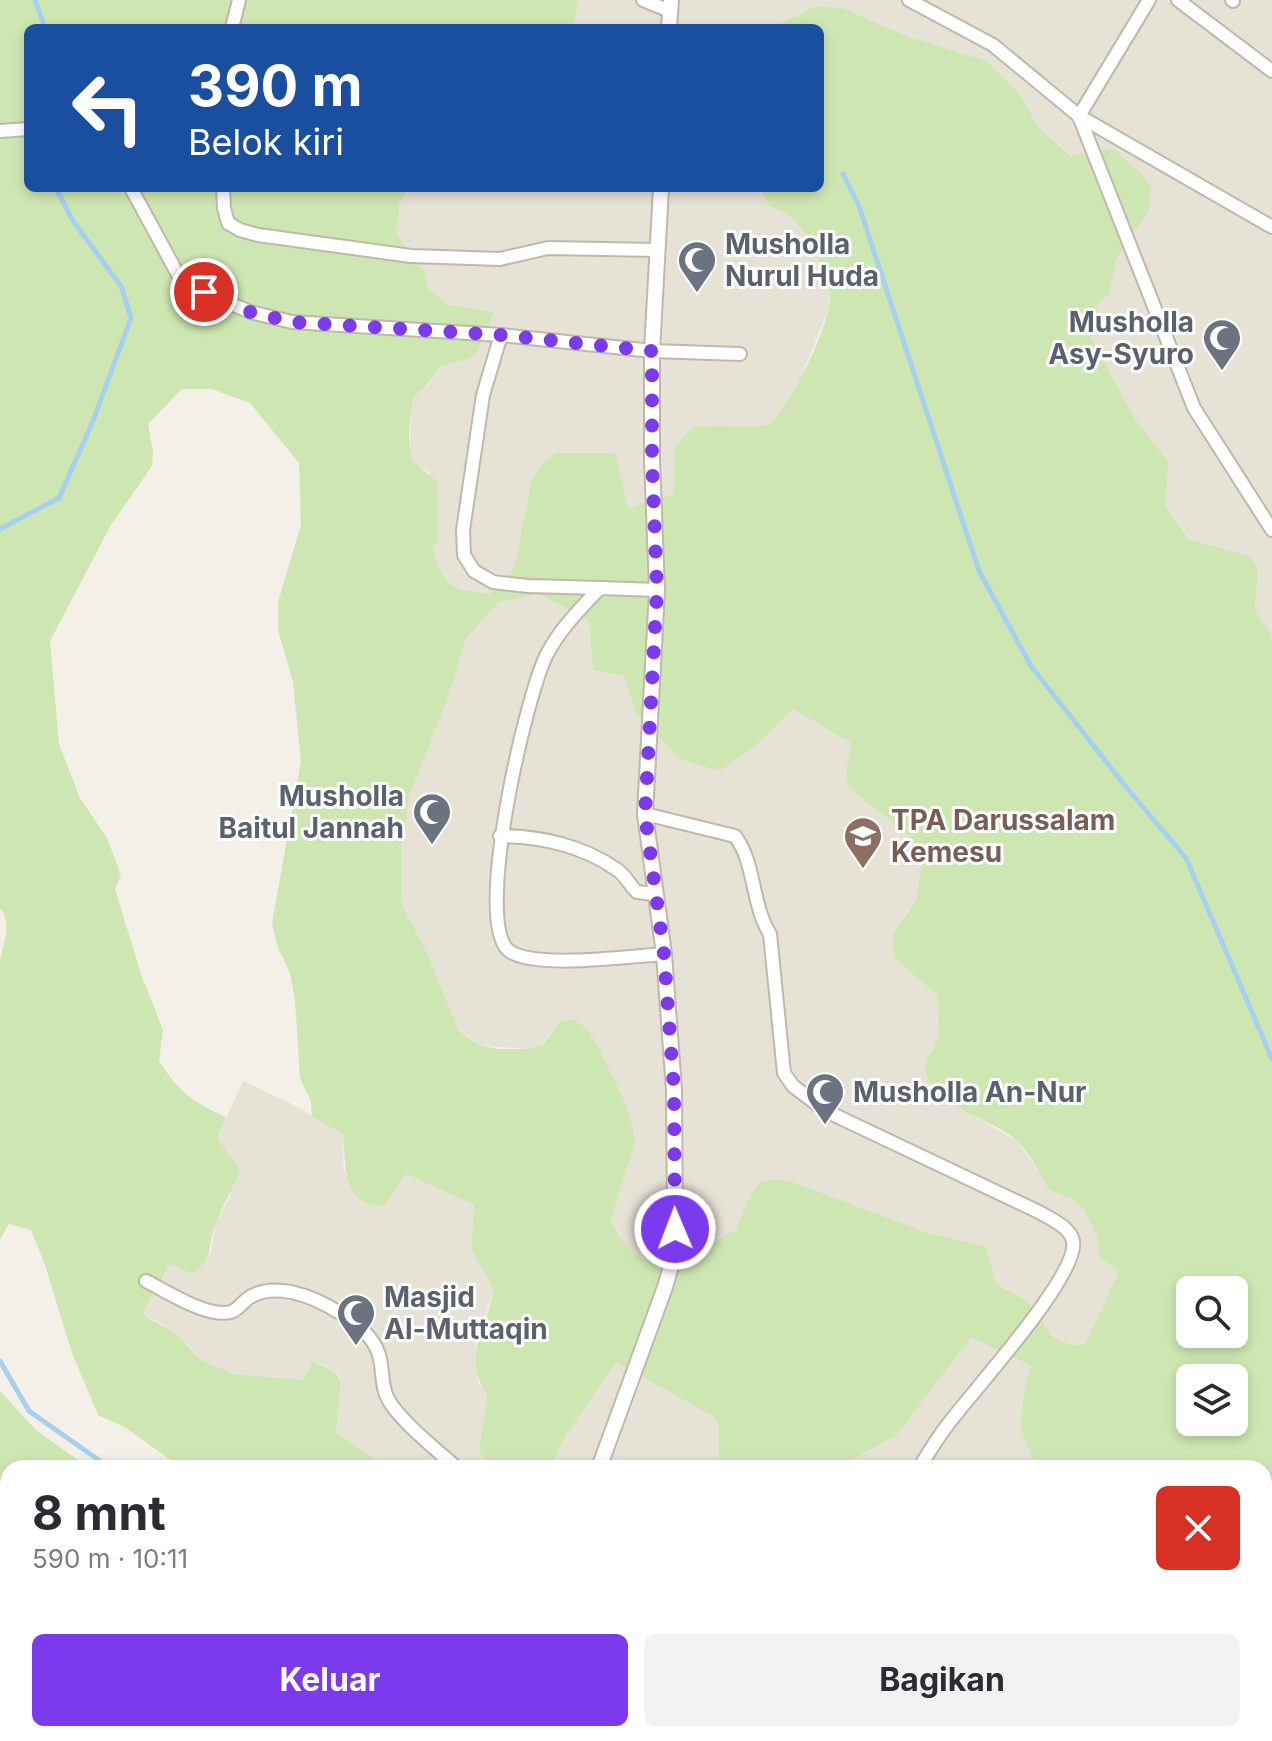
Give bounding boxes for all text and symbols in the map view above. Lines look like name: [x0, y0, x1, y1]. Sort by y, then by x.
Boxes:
text: 390 m: [188, 52, 363, 120]
icon: left: [56, 56, 160, 160]
text: Belok kiri: [188, 120, 344, 164]
place label: Musholla Nurul Huda: [725, 227, 879, 293]
mosque icon: Musholla Nurul Huda: [676, 239, 718, 294]
pin: [170, 258, 238, 326]
icon: arrive: [182, 270, 226, 314]
place label: Musholla Asy-Syuro: [1048, 305, 1194, 371]
mosque icon: Musholla Asy-Syuro: [1201, 317, 1243, 372]
place label: Musholla Baitul Jannah: [219, 779, 404, 845]
mosque icon: Musholla Baitul Jannah: [411, 791, 453, 846]
place label: TPA Darussalam Kemesu: [891, 803, 1115, 869]
school or university icon: TPA Darussalam Kemesu: [842, 815, 884, 870]
mosque icon: Musholla An-Nur: [804, 1071, 846, 1126]
place label: Musholla An-Nur: [853, 1075, 1086, 1109]
position arrow: [633, 1187, 717, 1271]
map controls: [1176, 1276, 1248, 1436]
button: search: [1176, 1276, 1248, 1348]
place label: Masjid Al-Muttaqin: [384, 1280, 548, 1346]
mosque icon: Masjid Al-Muttaqin: [335, 1292, 377, 1347]
button: layers: [1176, 1364, 1248, 1436]
text: 8 mnt: [32, 1483, 166, 1542]
button: close: [1156, 1486, 1240, 1570]
text: 590 m · 10:11: [32, 1543, 188, 1574]
button: Keluar: [32, 1634, 628, 1726]
button: Bagikan: [644, 1634, 1240, 1726]

